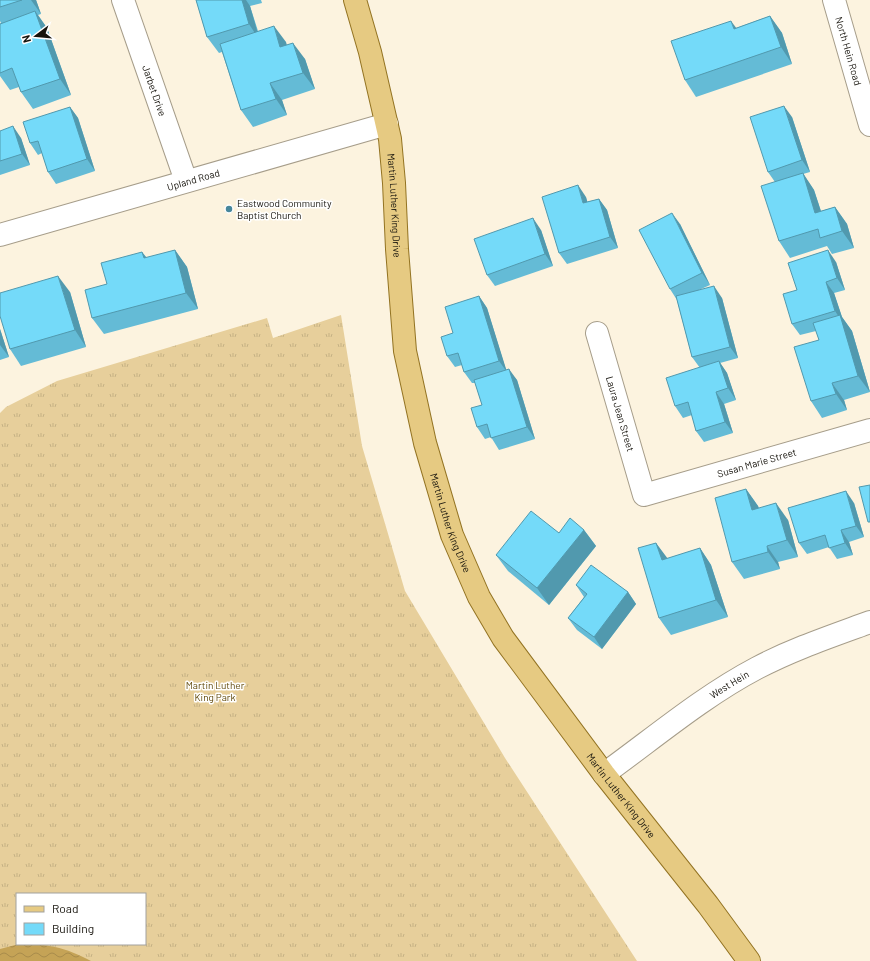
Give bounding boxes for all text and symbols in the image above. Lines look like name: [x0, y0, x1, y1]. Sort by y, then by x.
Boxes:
street label: North Hein Road: [833, 15, 864, 87]
north arrow: [16, 16, 56, 56]
text: N: [19, 34, 33, 44]
street label: Jarbet Drive: [140, 64, 169, 118]
street label: Martin Luther King Drive: [385, 153, 404, 258]
street label: Upland Road: [165, 166, 221, 193]
place label: Eastwood Community Baptist Church: [237, 197, 332, 221]
marker: Eastwood Community Baptist Church: [224, 204, 234, 214]
street label: Laura Jean Street: [604, 375, 637, 453]
street label: Susan Marie Street: [716, 445, 798, 480]
street label: Martin Luther King Drive: [428, 472, 474, 574]
street label: West Hein: [707, 668, 751, 701]
park label: Martin Luther King Park: [186, 679, 245, 703]
street label: Martin Luther King Drive: [584, 751, 658, 840]
legend: [16, 893, 146, 945]
text: Road: [52, 901, 79, 915]
text: Building: [52, 921, 94, 935]

